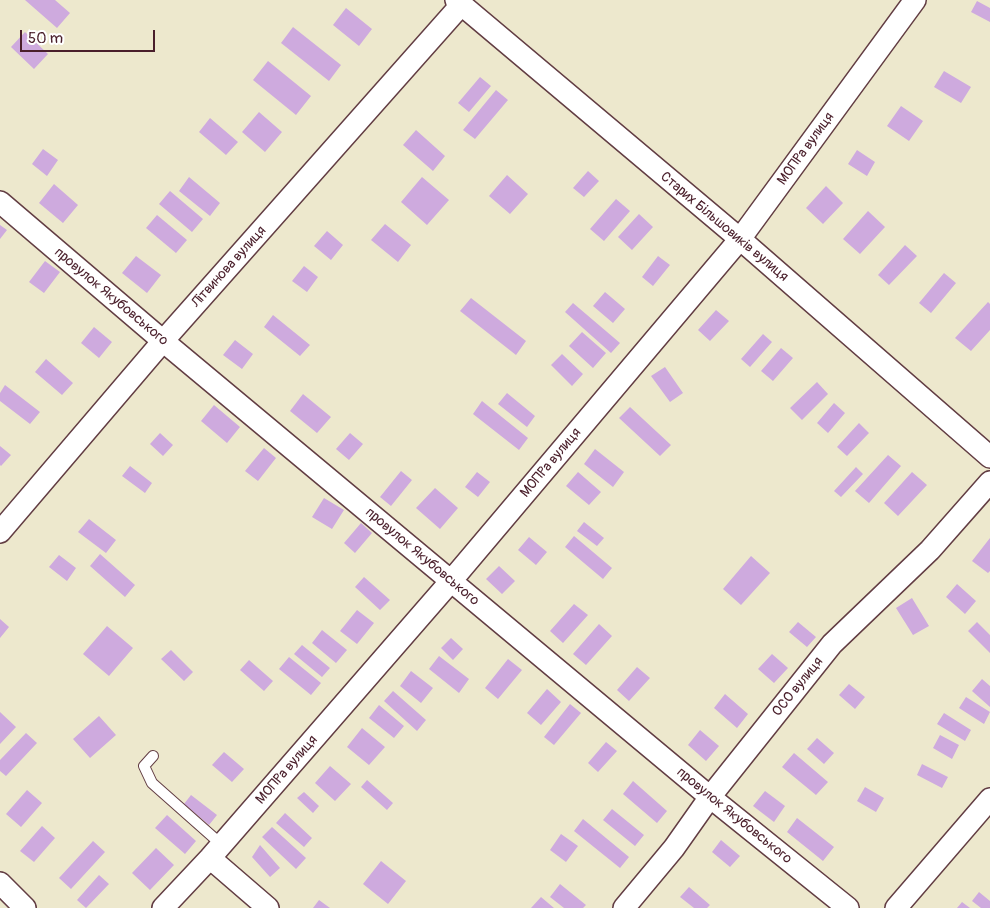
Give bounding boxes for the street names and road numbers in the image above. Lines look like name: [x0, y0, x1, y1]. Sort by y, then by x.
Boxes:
street label: МОПРа вулиця: [774, 109, 838, 189]
street label: Старих Більшовиків вулиця: [657, 169, 791, 285]
street label: Літвинова вулиця: [188, 223, 270, 311]
street label: провулок Якубовського: [51, 244, 171, 350]
street label: МОПРа вулиця: [517, 425, 585, 501]
street label: провулок Якубовського: [362, 504, 482, 610]
street label: ОСО вулиця: [769, 654, 827, 720]
street label: МОПРа вулиця: [253, 732, 321, 808]
street label: провулок Якубовського: [673, 764, 795, 868]

